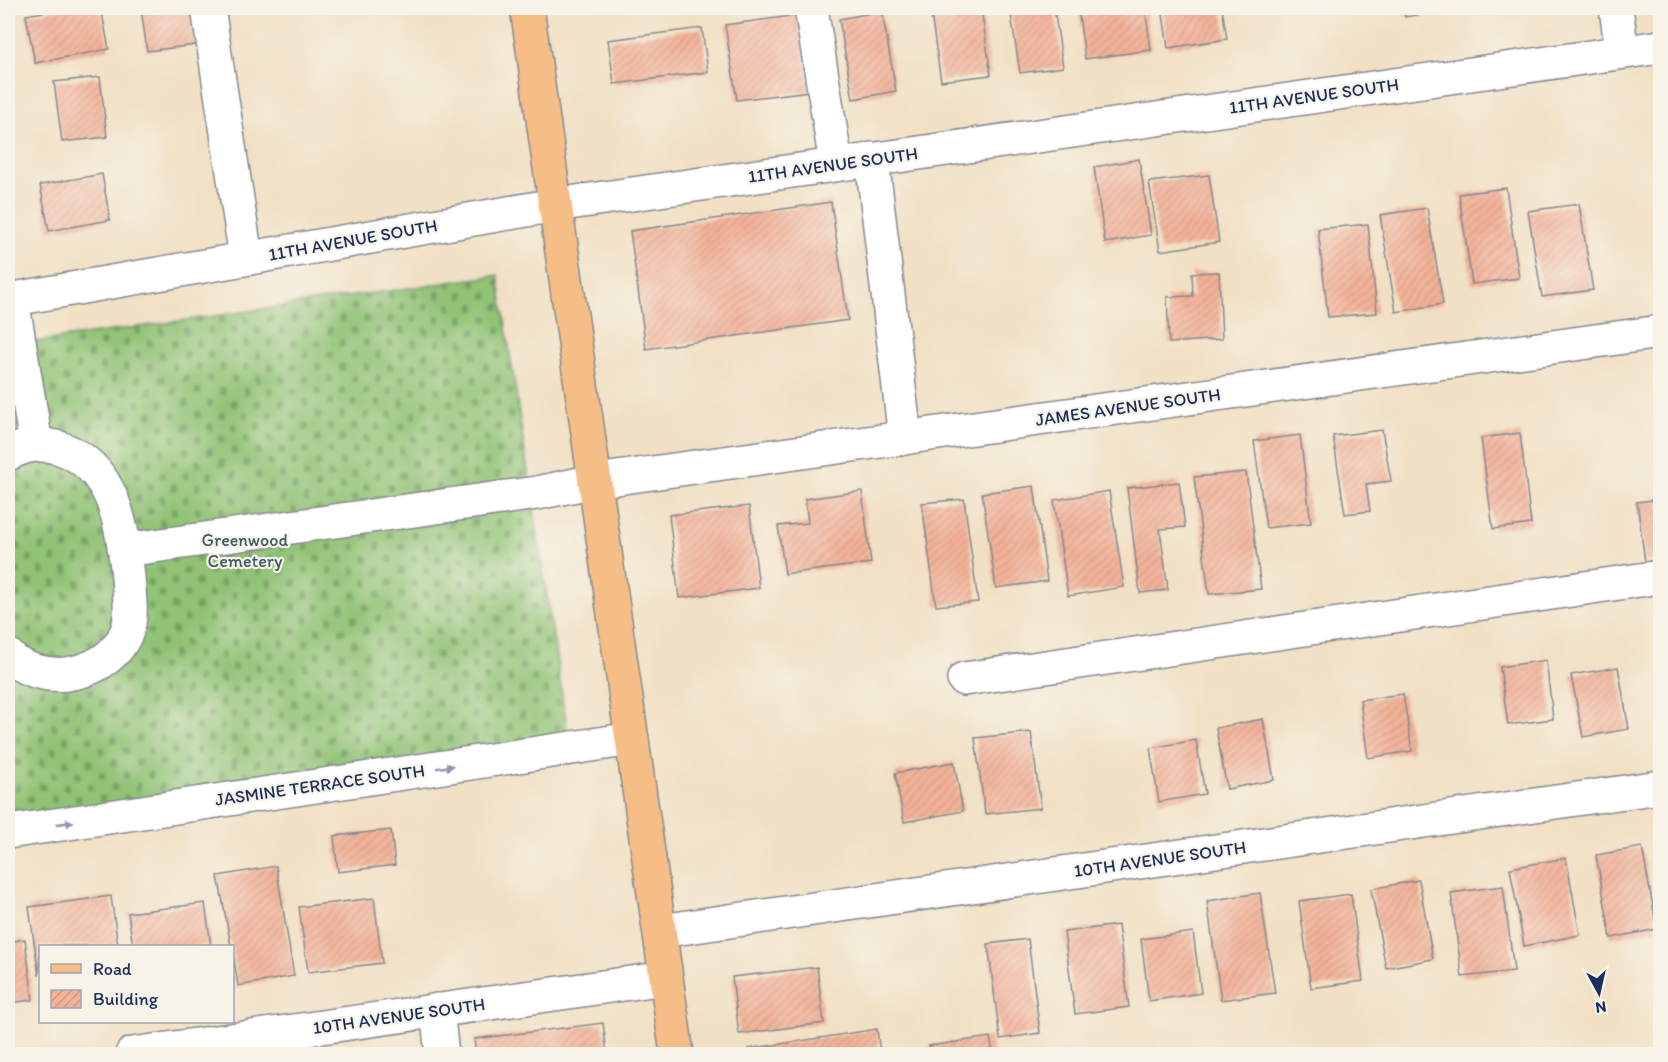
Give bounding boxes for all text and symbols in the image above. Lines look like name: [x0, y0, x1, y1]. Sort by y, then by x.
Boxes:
street label: 11TH AVENUE SOUTH: [1228, 73, 1400, 119]
street label: 11TH AVENUE SOUTH: [747, 142, 919, 188]
street label: 11TH AVENUE SOUTH: [267, 214, 439, 266]
street label: JAMES AVENUE SOUTH: [1034, 383, 1222, 431]
park label: Greenwood Cemetery: [202, 529, 288, 572]
street label: JASMINE TERRACE SOUTH: [214, 759, 426, 811]
one-way arrow: [436, 762, 455, 771]
one-way arrow: [56, 818, 75, 827]
street label: 10TH AVENUE SOUTH: [1072, 836, 1248, 882]
legend: [39, 945, 234, 1023]
text: Road: [93, 958, 132, 980]
north arrow: [1569, 963, 1629, 1023]
text: Building: [93, 988, 159, 1010]
street label: 10TH AVENUE SOUTH: [311, 993, 487, 1039]
text: N: [1594, 997, 1608, 1018]

